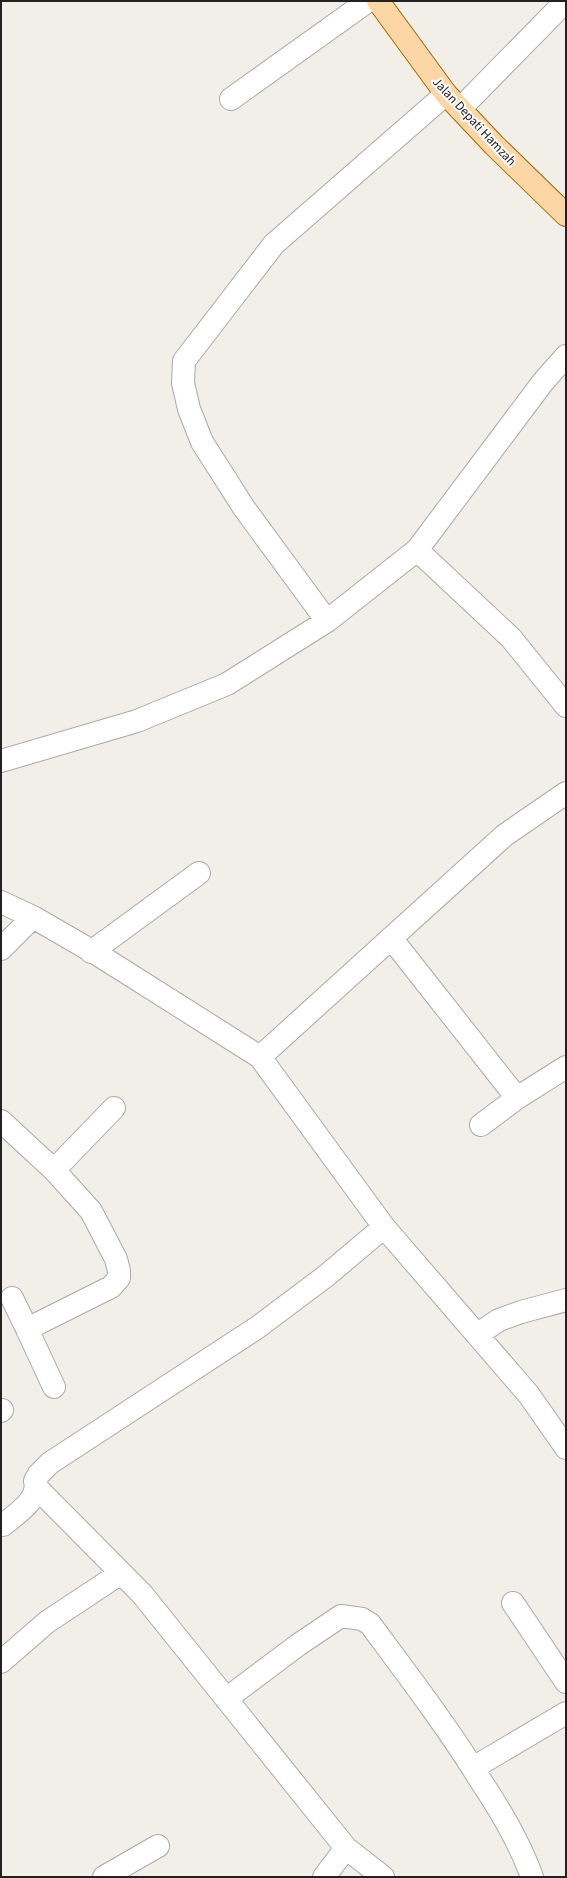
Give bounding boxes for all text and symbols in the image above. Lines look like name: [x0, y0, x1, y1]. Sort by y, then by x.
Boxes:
street label: Jalan Depati Hamzah: [428, 73, 520, 170]

